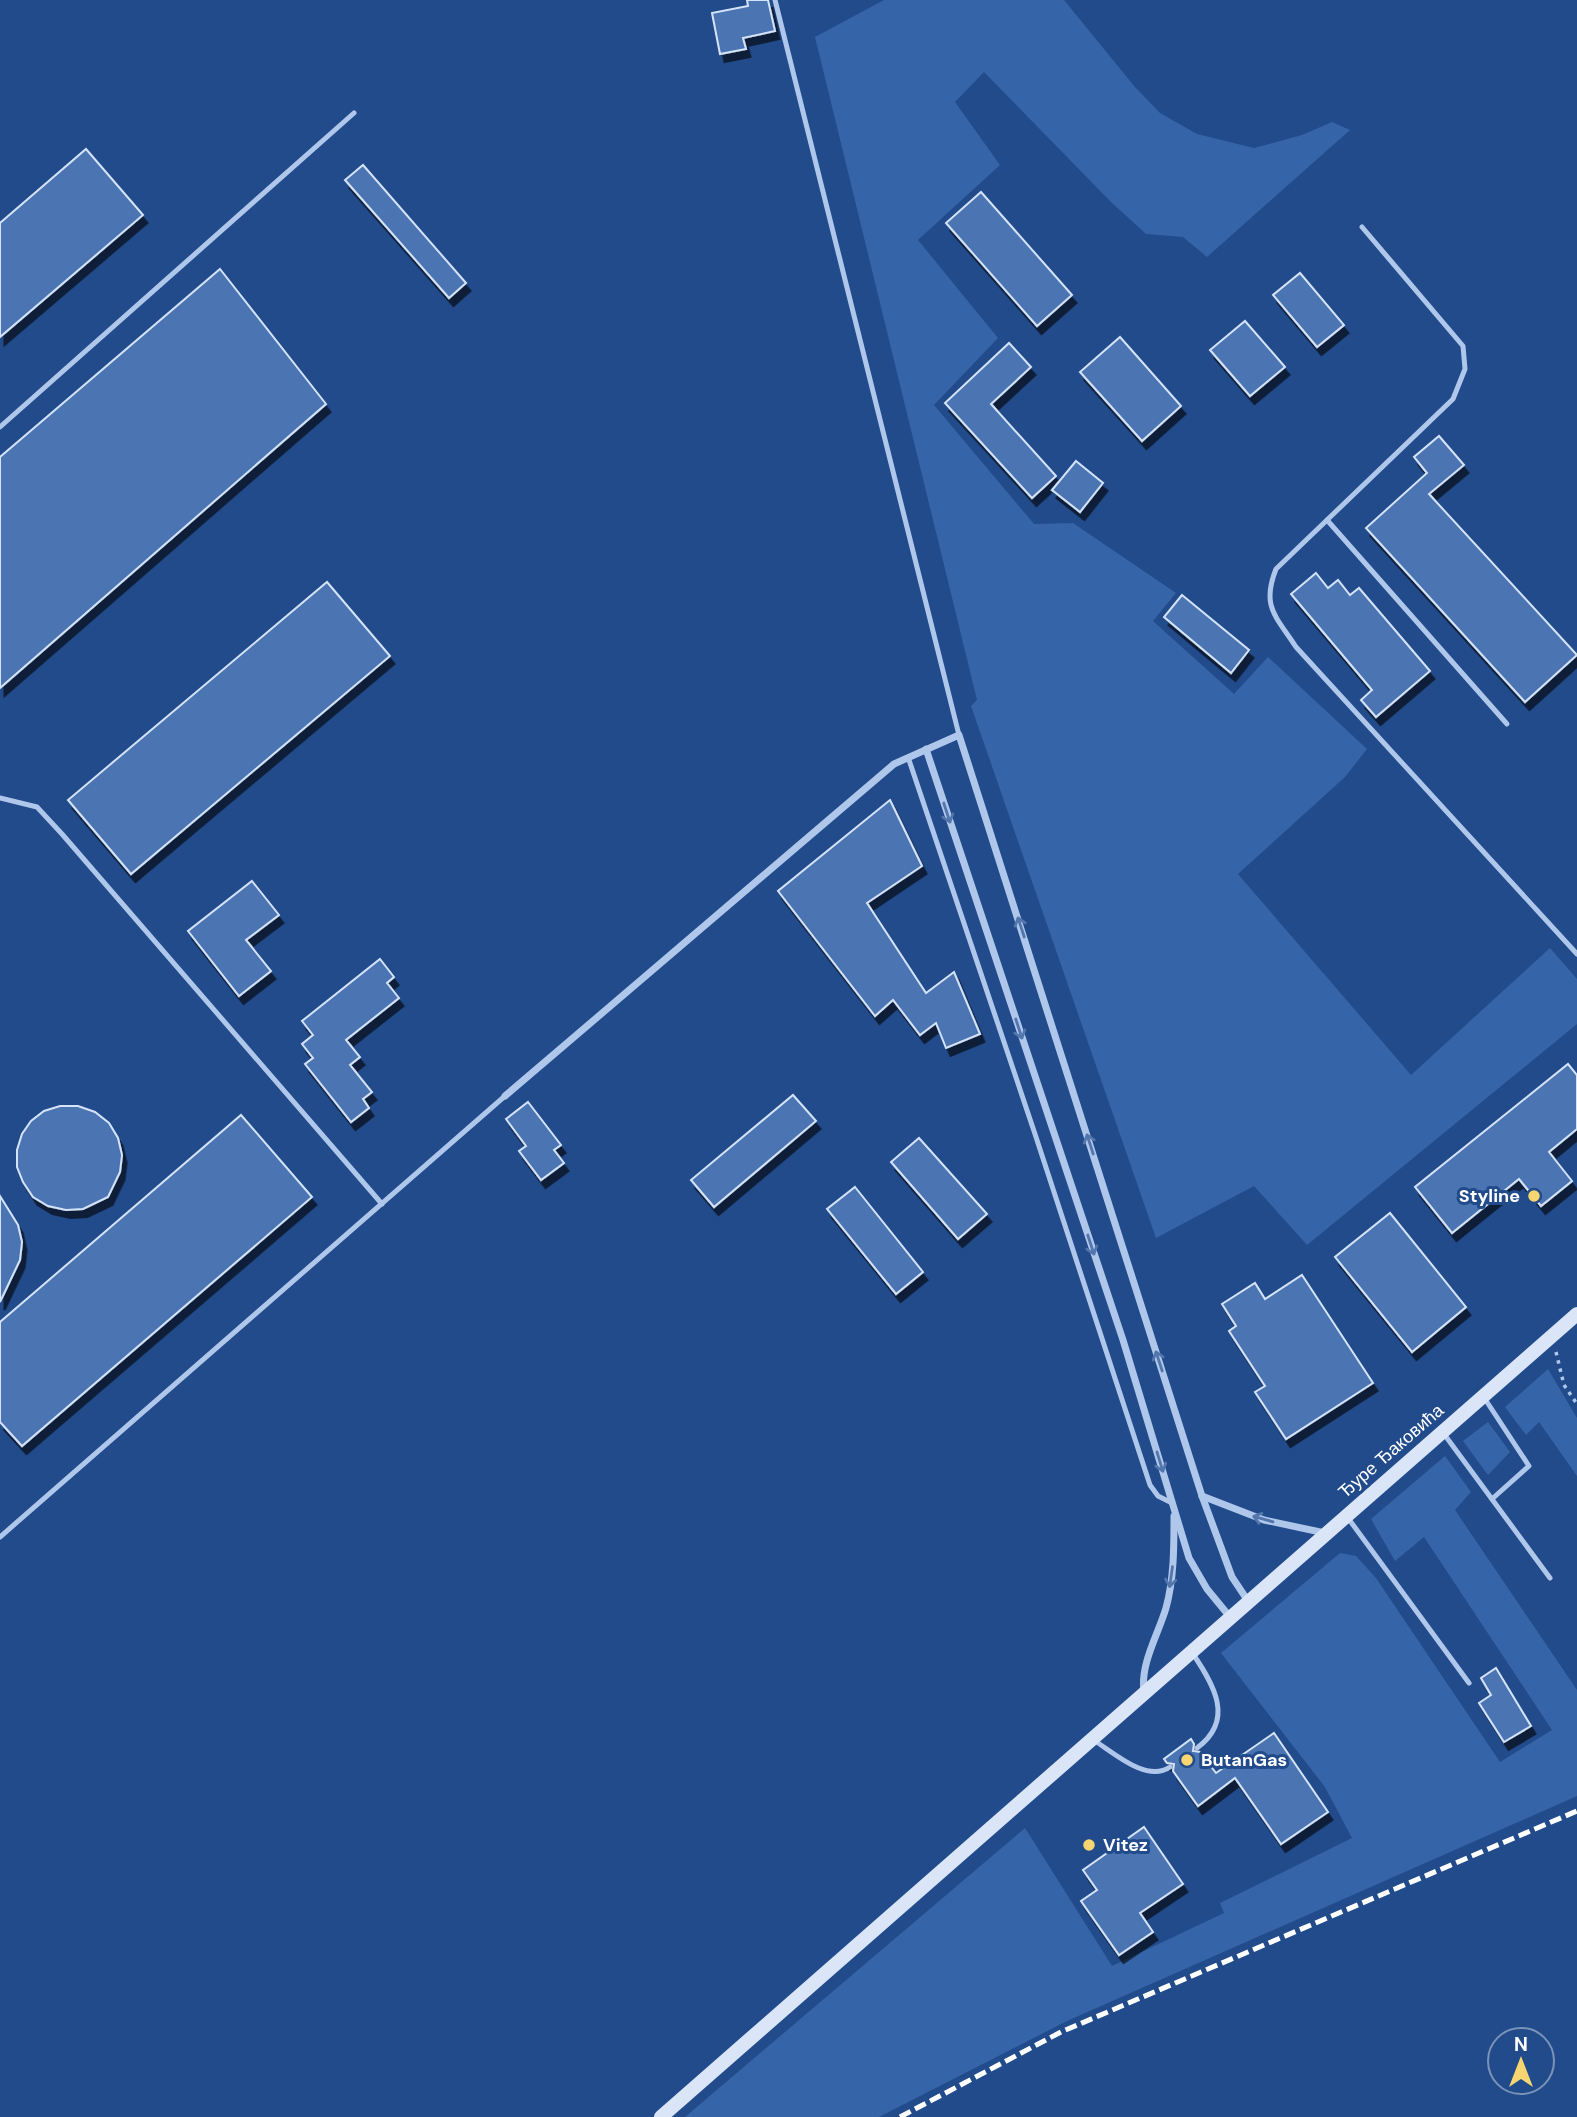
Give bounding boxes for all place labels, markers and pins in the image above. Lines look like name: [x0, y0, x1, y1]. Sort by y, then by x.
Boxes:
place label: Styline: [1459, 1184, 1520, 1208]
marker: Styline: [1526, 1188, 1542, 1204]
place label: ButanGas: [1201, 1748, 1287, 1772]
marker: ButanGas: [1179, 1752, 1195, 1768]
place label: Vitez: [1103, 1833, 1148, 1857]
marker: Vitez: [1081, 1837, 1097, 1853]

